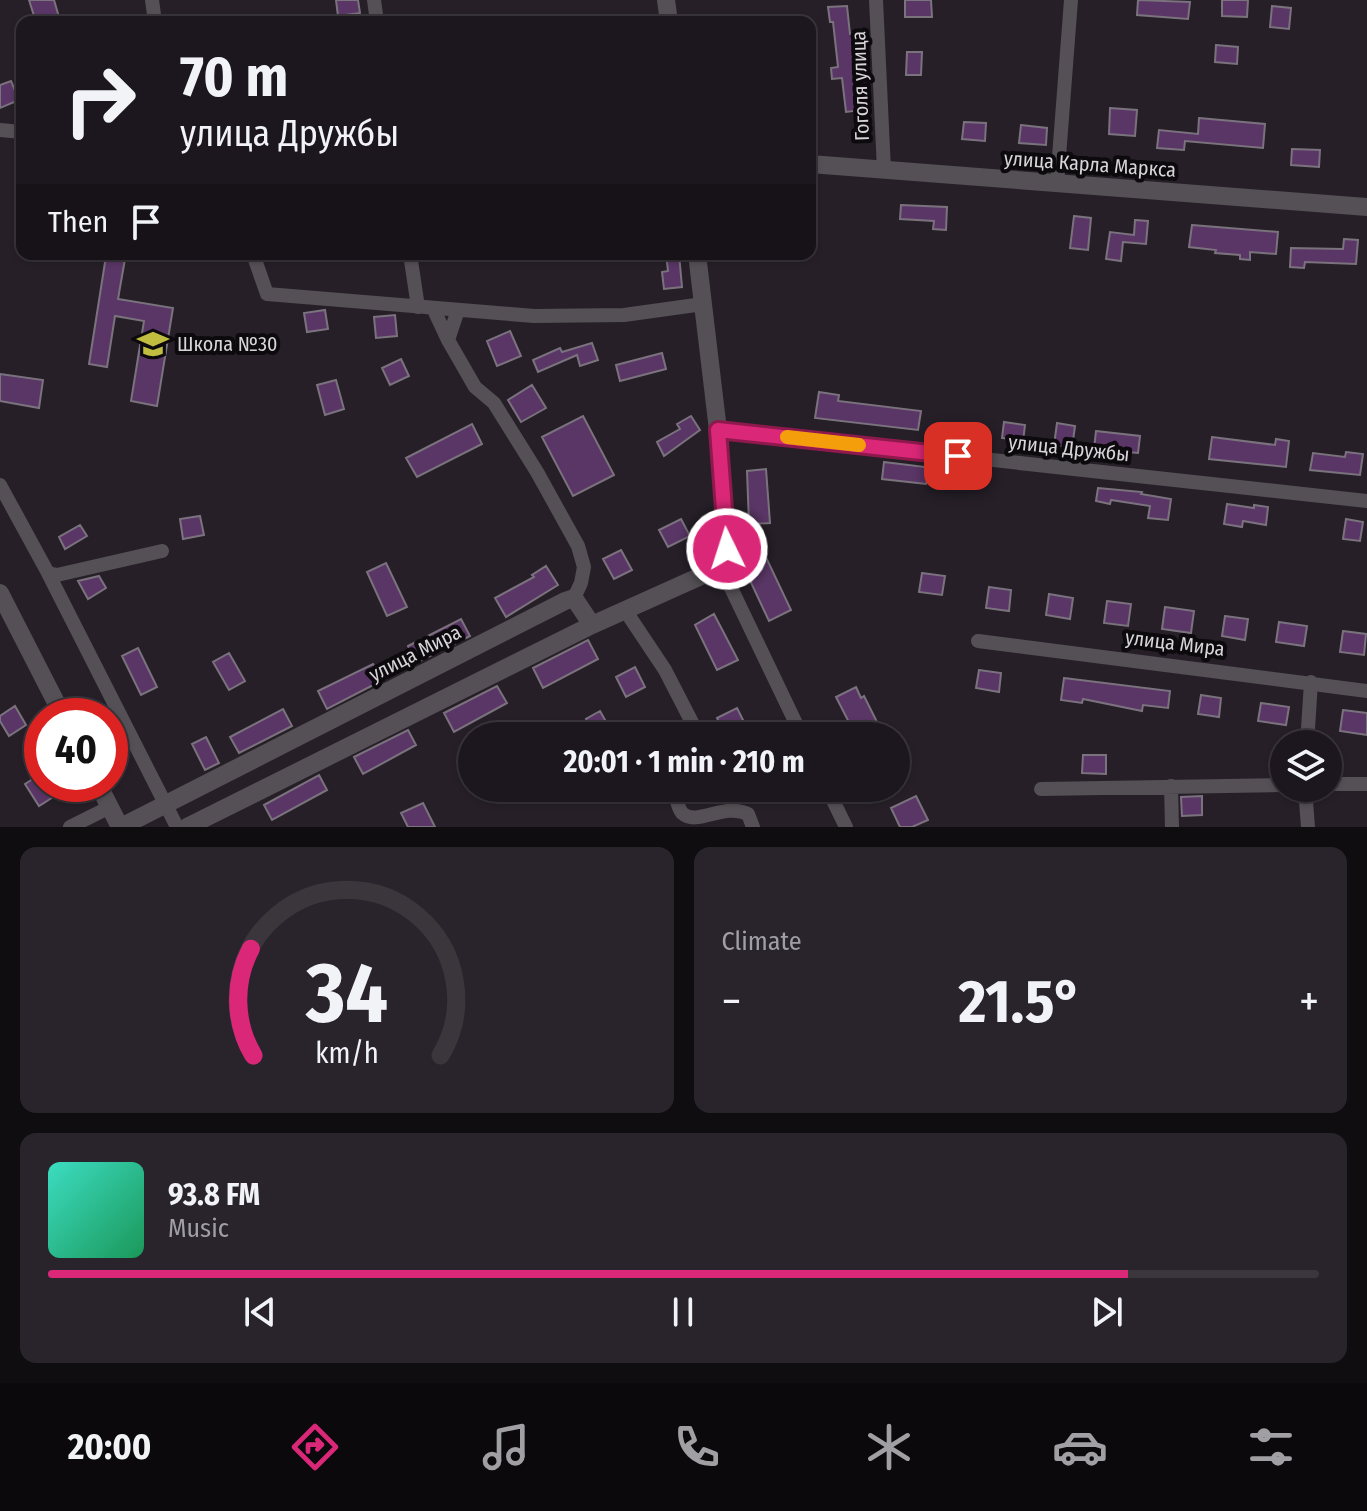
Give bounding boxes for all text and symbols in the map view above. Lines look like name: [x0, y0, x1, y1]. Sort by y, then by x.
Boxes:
street label: Гоголя улица: [846, 30, 874, 142]
text: 70 m: [180, 44, 288, 111]
icon: right: [48, 48, 152, 152]
text: улица Дружбы: [180, 112, 399, 156]
street label: улица Карла Маркса: [1003, 146, 1177, 182]
icon: arrive: [124, 200, 168, 244]
text: Then: [48, 204, 108, 240]
school or university icon: Школа №30: [136, 327, 170, 361]
place label: Школа №30: [177, 332, 277, 356]
pin: [924, 422, 992, 490]
street label: улица Дружбы: [1007, 430, 1131, 466]
icon: arrive: [936, 434, 980, 478]
position arrow: [685, 507, 769, 591]
street label: улица Мира: [365, 620, 465, 686]
street label: улица Мира: [1124, 625, 1226, 661]
speed limit sign: 40: [24, 698, 128, 802]
map controls: [1270, 730, 1342, 802]
button: layers: [1270, 730, 1342, 802]
text: 20:01 · 1 min · 210 m: [563, 744, 805, 780]
text: Climate: [722, 926, 802, 957]
text: 34: [305, 944, 388, 1044]
text: 21.5°: [958, 966, 1082, 1038]
text: −: [722, 975, 741, 1028]
text: +: [1299, 975, 1319, 1028]
text: km/h: [315, 1036, 379, 1071]
text: 93.8 FM: [168, 1177, 260, 1213]
text: Music: [168, 1213, 229, 1244]
icon: previous: [238, 1290, 282, 1334]
icon: pause: [661, 1290, 705, 1334]
icon: next: [1085, 1290, 1129, 1334]
icon: directions: [287, 1419, 343, 1475]
icon: music: [478, 1419, 534, 1475]
icon: phone: [669, 1419, 725, 1475]
icon: climate: [861, 1419, 917, 1475]
icon: car: [1052, 1419, 1108, 1475]
icon: filters: [1243, 1419, 1299, 1475]
text: 20:00: [68, 1425, 152, 1469]

